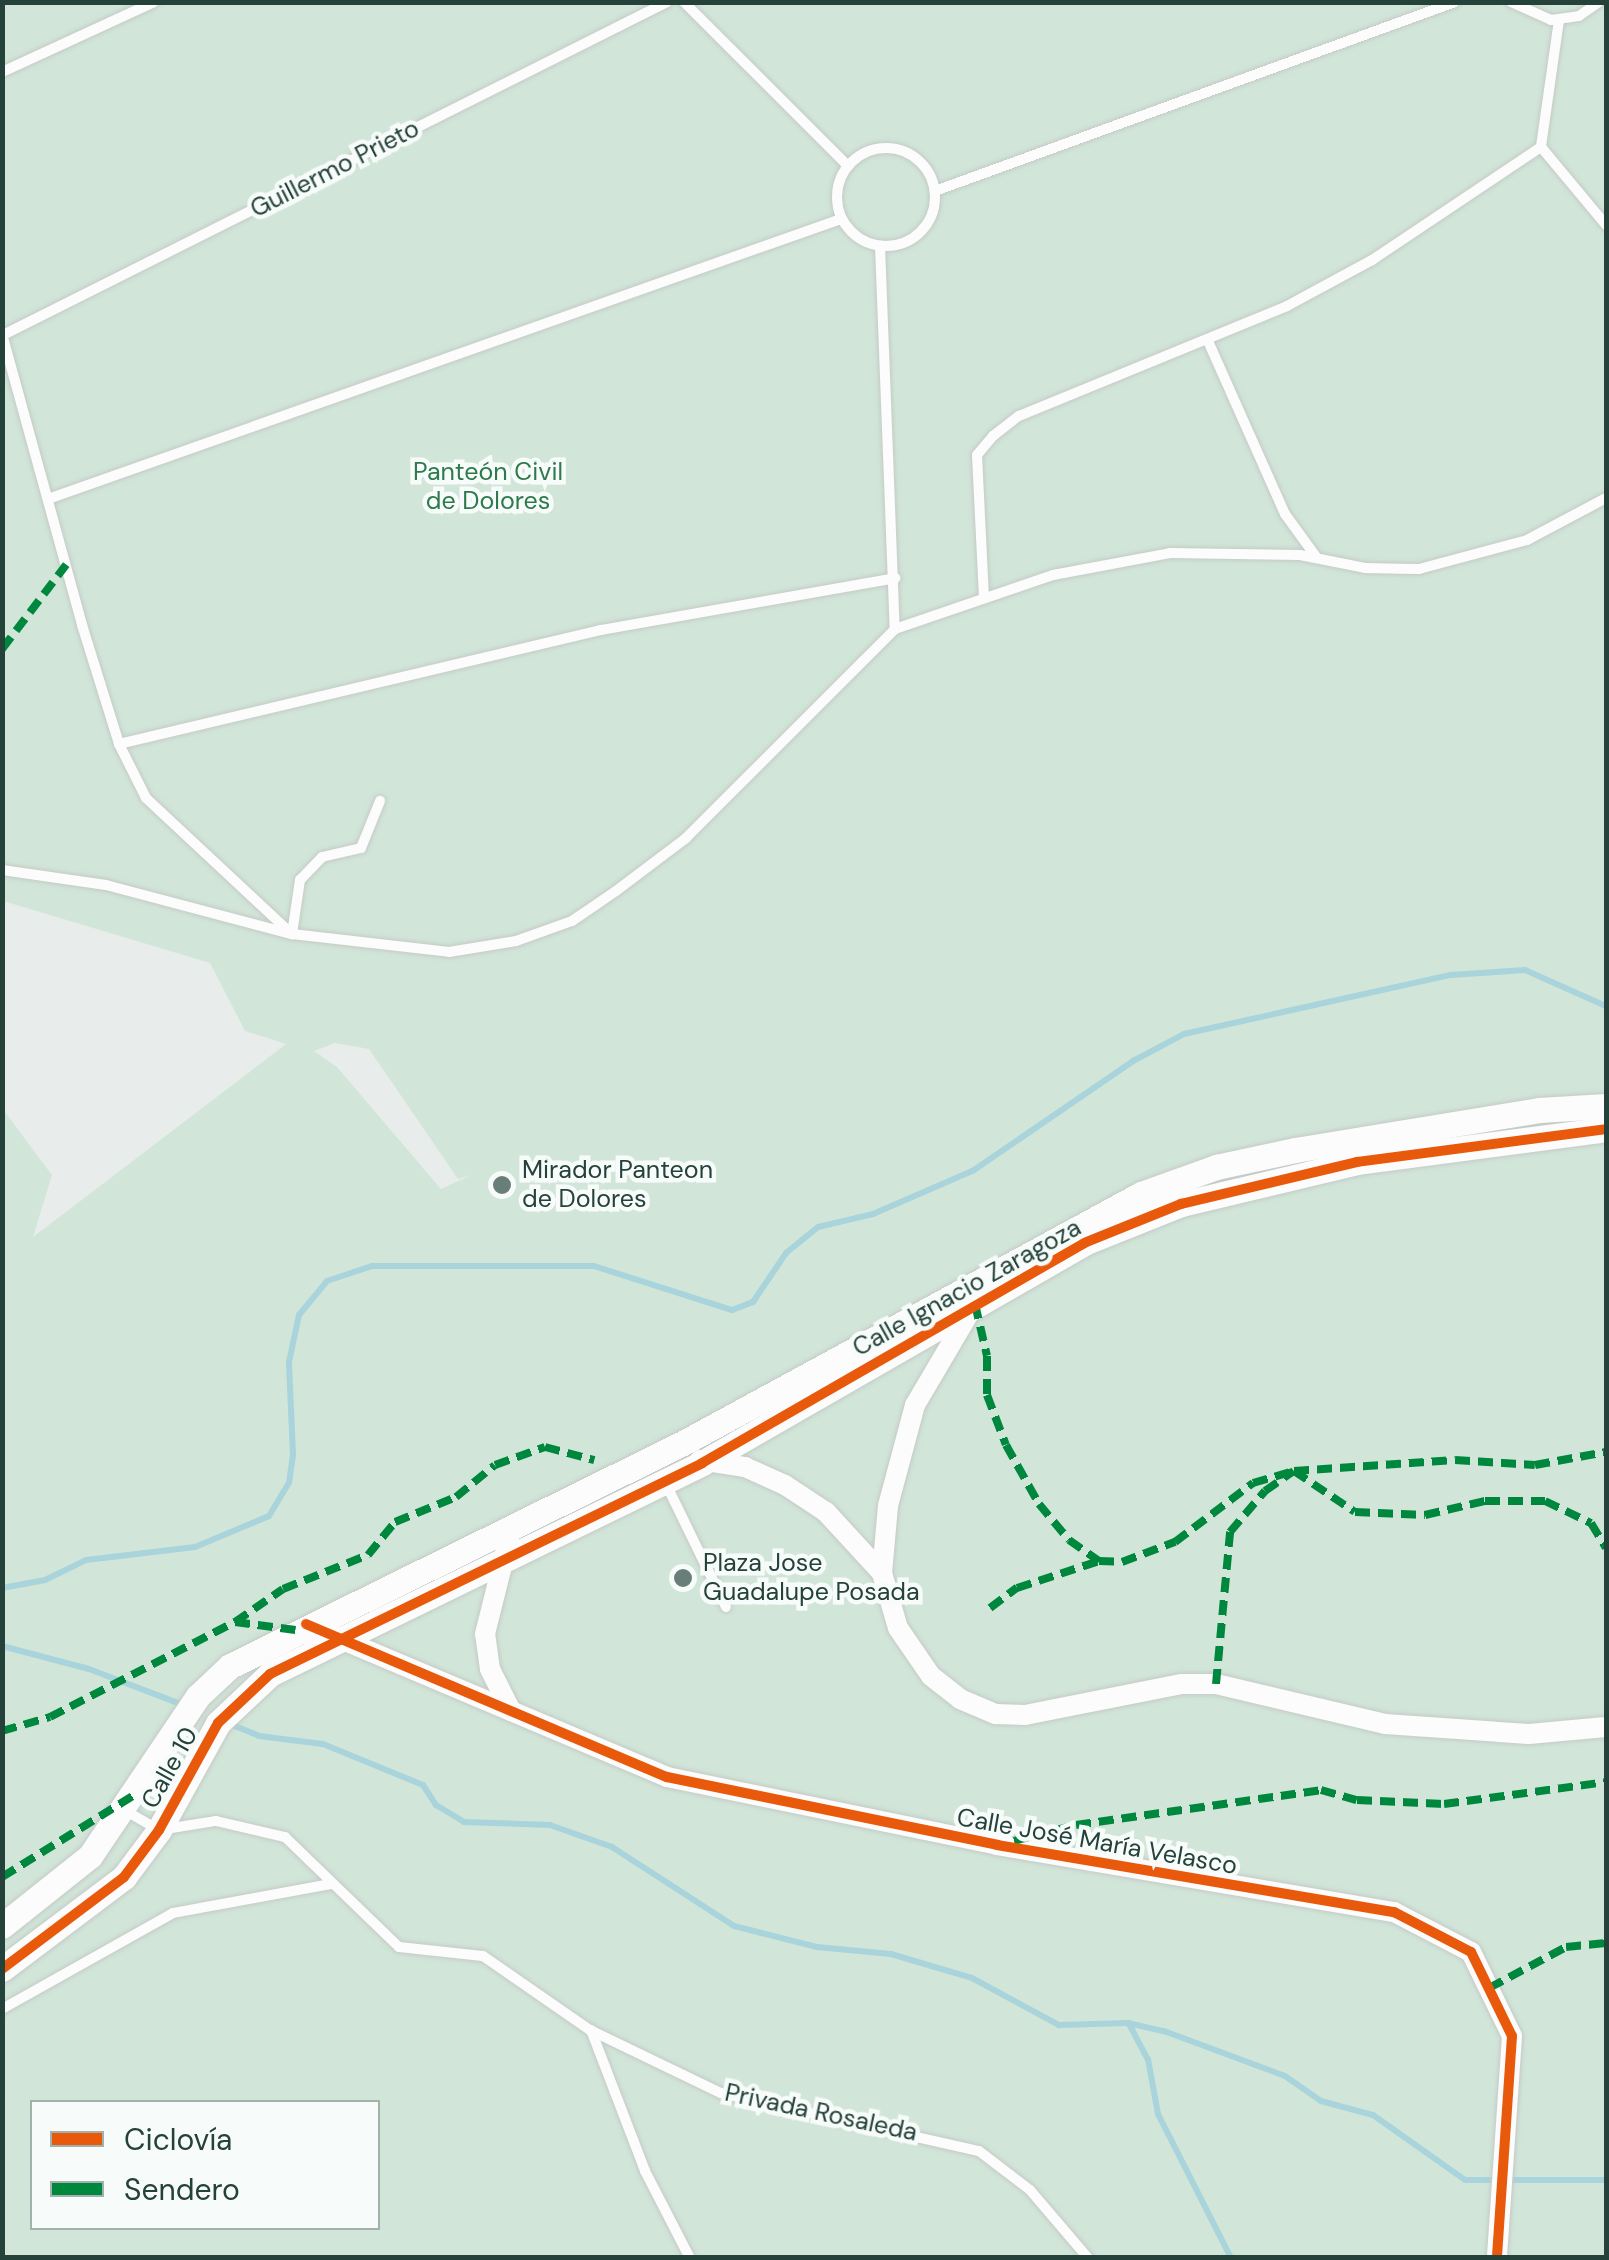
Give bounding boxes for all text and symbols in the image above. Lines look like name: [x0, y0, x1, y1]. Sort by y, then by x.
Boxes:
street label: Guillermo Prieto: [246, 114, 424, 224]
park label: Panteón Civil de Dolores: [413, 458, 563, 517]
place label: Mirador Panteon de Dolores: [522, 1156, 713, 1215]
marker: Mirador Panteon de Dolores: [491, 1174, 513, 1196]
street label: Calle Ignacio Zaragoza: [848, 1213, 1086, 1363]
place label: Plaza Jose Guadalupe Posada: [703, 1549, 920, 1608]
marker: Plaza Jose Guadalupe Posada: [672, 1567, 694, 1589]
street label: Calle 10: [135, 1722, 205, 1814]
street label: Calle José María Velasco: [954, 1803, 1240, 1881]
street label: Privada Rosaleda: [722, 2078, 920, 2148]
legend: [30, 2100, 380, 2230]
text: Ciclovía: [124, 2120, 232, 2159]
text: Sendero: [124, 2170, 240, 2209]

